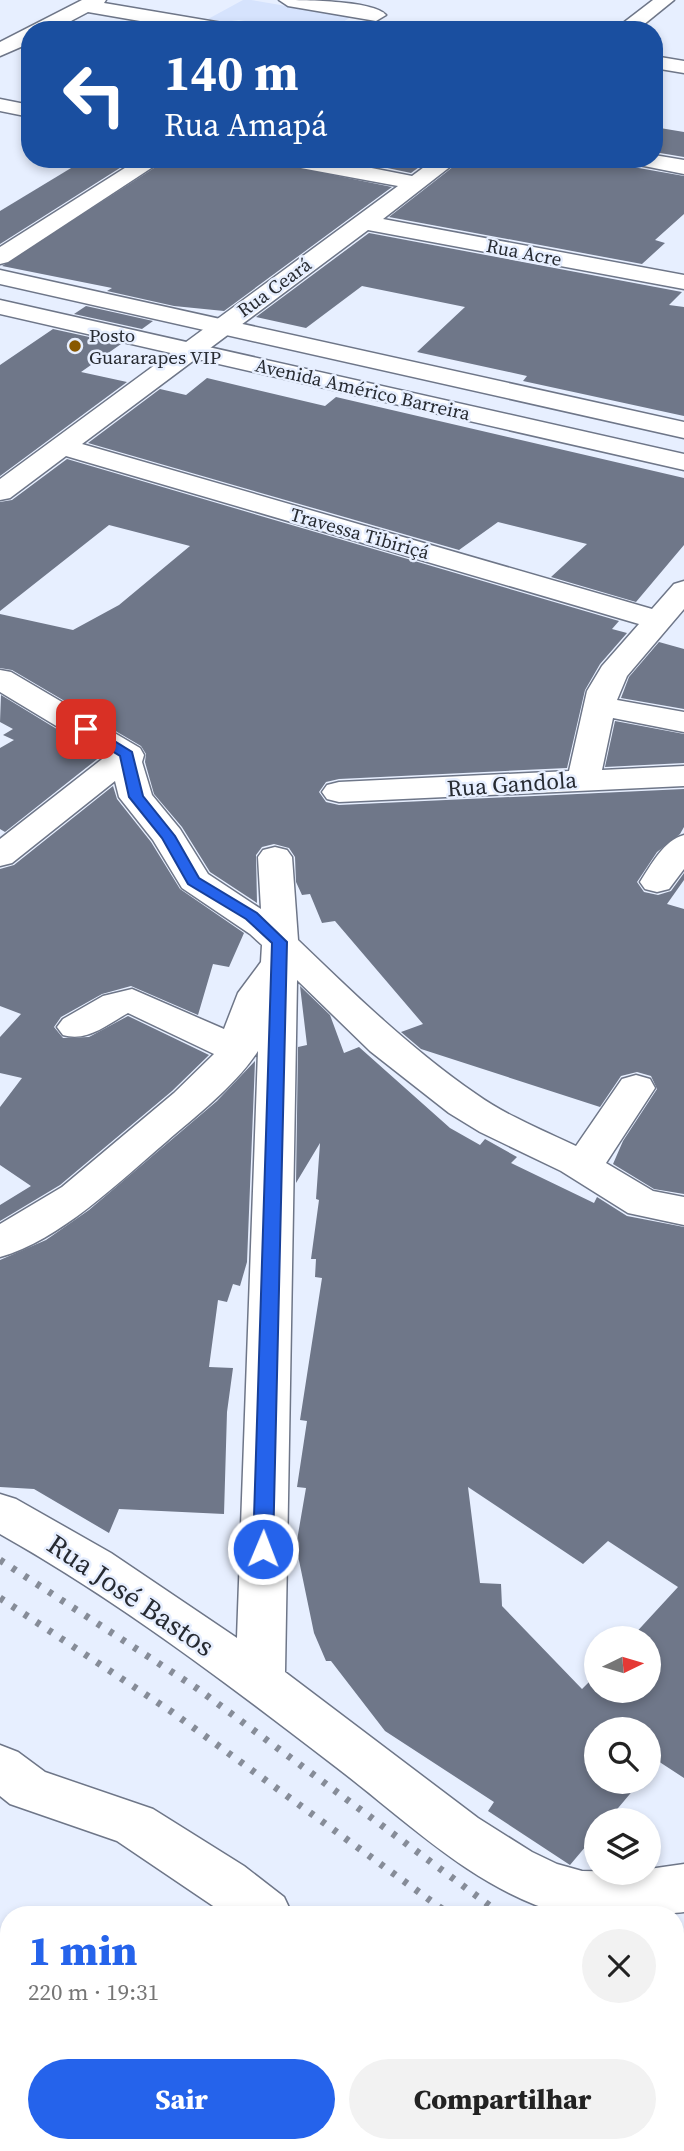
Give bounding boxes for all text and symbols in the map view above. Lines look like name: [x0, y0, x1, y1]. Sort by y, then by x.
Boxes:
text: 140 m: [164, 39, 299, 106]
icon: left: [49, 49, 140, 140]
text: Rua Amapá: [164, 103, 328, 147]
street label: Rua Acre: [484, 232, 564, 272]
street label: Rua Ceará: [232, 251, 317, 323]
place label: Posto Guararapes VIP: [89, 322, 221, 370]
marker: Posto Guararapes VIP: [67, 338, 83, 354]
street label: Avenida Américo Barreira: [253, 352, 473, 426]
street label: Travessa Tibiriçá: [287, 501, 433, 565]
pin: [56, 699, 116, 759]
icon: arrive: [67, 710, 105, 748]
street label: Rua Gandola: [446, 763, 578, 805]
position arrow: [226, 1512, 300, 1586]
street label: Rua José Bastos: [40, 1525, 222, 1665]
north arrow: [584, 1626, 662, 1703]
map controls: [584, 1626, 661, 1885]
button: search: [584, 1717, 661, 1794]
button: layers: [584, 1808, 661, 1885]
text: 1 min: [28, 1921, 138, 1979]
button: close: [582, 1929, 656, 2003]
text: 220 m · 19:31: [28, 1976, 159, 2008]
button: Sair: [28, 2059, 335, 2139]
button: Compartilhar: [349, 2059, 656, 2139]

